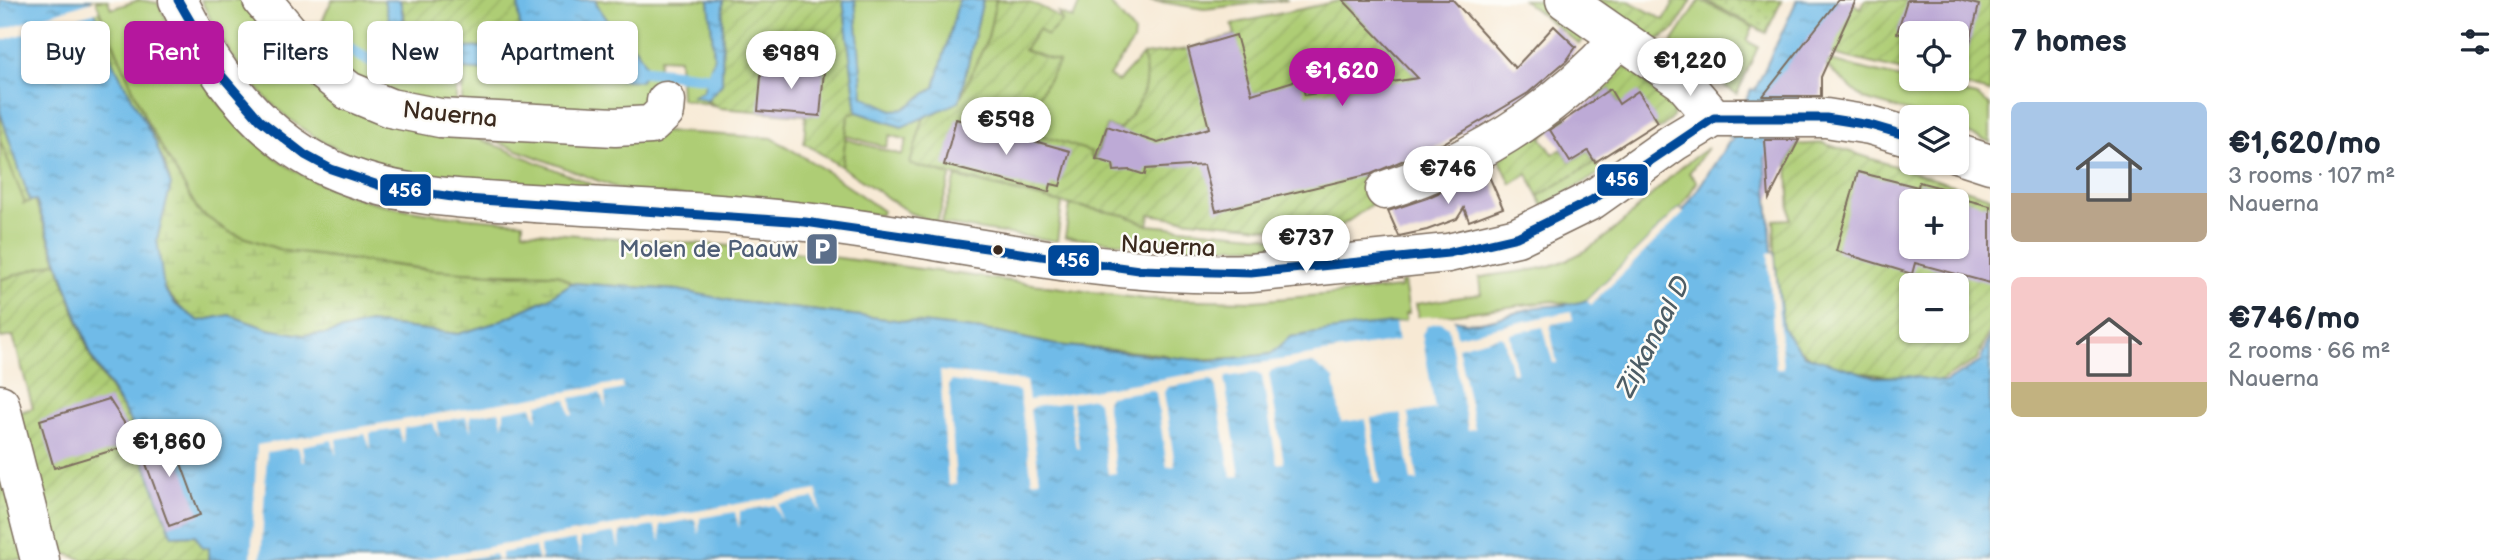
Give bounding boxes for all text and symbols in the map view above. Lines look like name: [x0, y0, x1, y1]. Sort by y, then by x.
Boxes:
chip: Buy: [21, 21, 110, 84]
chip: Rent: [124, 21, 224, 84]
chip: Filters: [238, 21, 353, 84]
chip: New: [367, 21, 463, 84]
chip: Apartment: [477, 21, 638, 84]
map controls: [1899, 21, 1969, 343]
button: locate: [1899, 21, 1969, 91]
icon: filters: [2456, 23, 2494, 61]
text: 7 homes: [2011, 24, 2127, 60]
pin: €989: [750, 32, 832, 91]
pin: €1,220: [1633, 38, 1747, 98]
text: €989: [762, 40, 820, 68]
text: €1,220: [1653, 47, 1727, 75]
pin: €1,620: [1285, 48, 1399, 108]
text: €1,620: [1305, 57, 1379, 85]
street label: Nauerna: [401, 95, 499, 134]
pin: €598: [965, 97, 1047, 157]
button: layers: [1899, 105, 1969, 175]
text: €598: [977, 106, 1035, 134]
text: €1,620/mo: [2228, 126, 2381, 162]
icon: home: [2067, 130, 2151, 214]
pin: €746: [1407, 146, 1489, 206]
text: €746: [1419, 155, 1477, 183]
text: 3 rooms · 107 m²: [2228, 162, 2395, 190]
line badge: 456: [1596, 163, 1649, 197]
text: 456: [1605, 169, 1639, 192]
line badge: 456: [379, 173, 432, 207]
text: 456: [388, 180, 422, 203]
button: +: [1899, 189, 1969, 259]
text: Nauerna: [2228, 190, 2319, 218]
pin: €737: [1265, 216, 1347, 275]
text: €737: [1278, 224, 1334, 252]
parking icon: Molen de Paauw: [803, 230, 841, 268]
street label: Nauerna: [1120, 230, 1216, 263]
place label: Molen de Paauw: [619, 235, 798, 264]
unlabelled marker: [991, 243, 1005, 257]
line badge: 456: [1047, 244, 1100, 277]
text: 456: [1056, 250, 1090, 273]
water label: Zijkanaal D: [1610, 271, 1698, 403]
button: −: [1899, 273, 1969, 343]
text: €746/mo: [2228, 301, 2360, 337]
icon: home: [2067, 305, 2151, 389]
text: 2 rooms · 66 m²: [2228, 337, 2390, 365]
text: Nauerna: [2228, 365, 2319, 393]
pin: €1,860: [112, 420, 226, 479]
text: €1,860: [132, 428, 206, 456]

